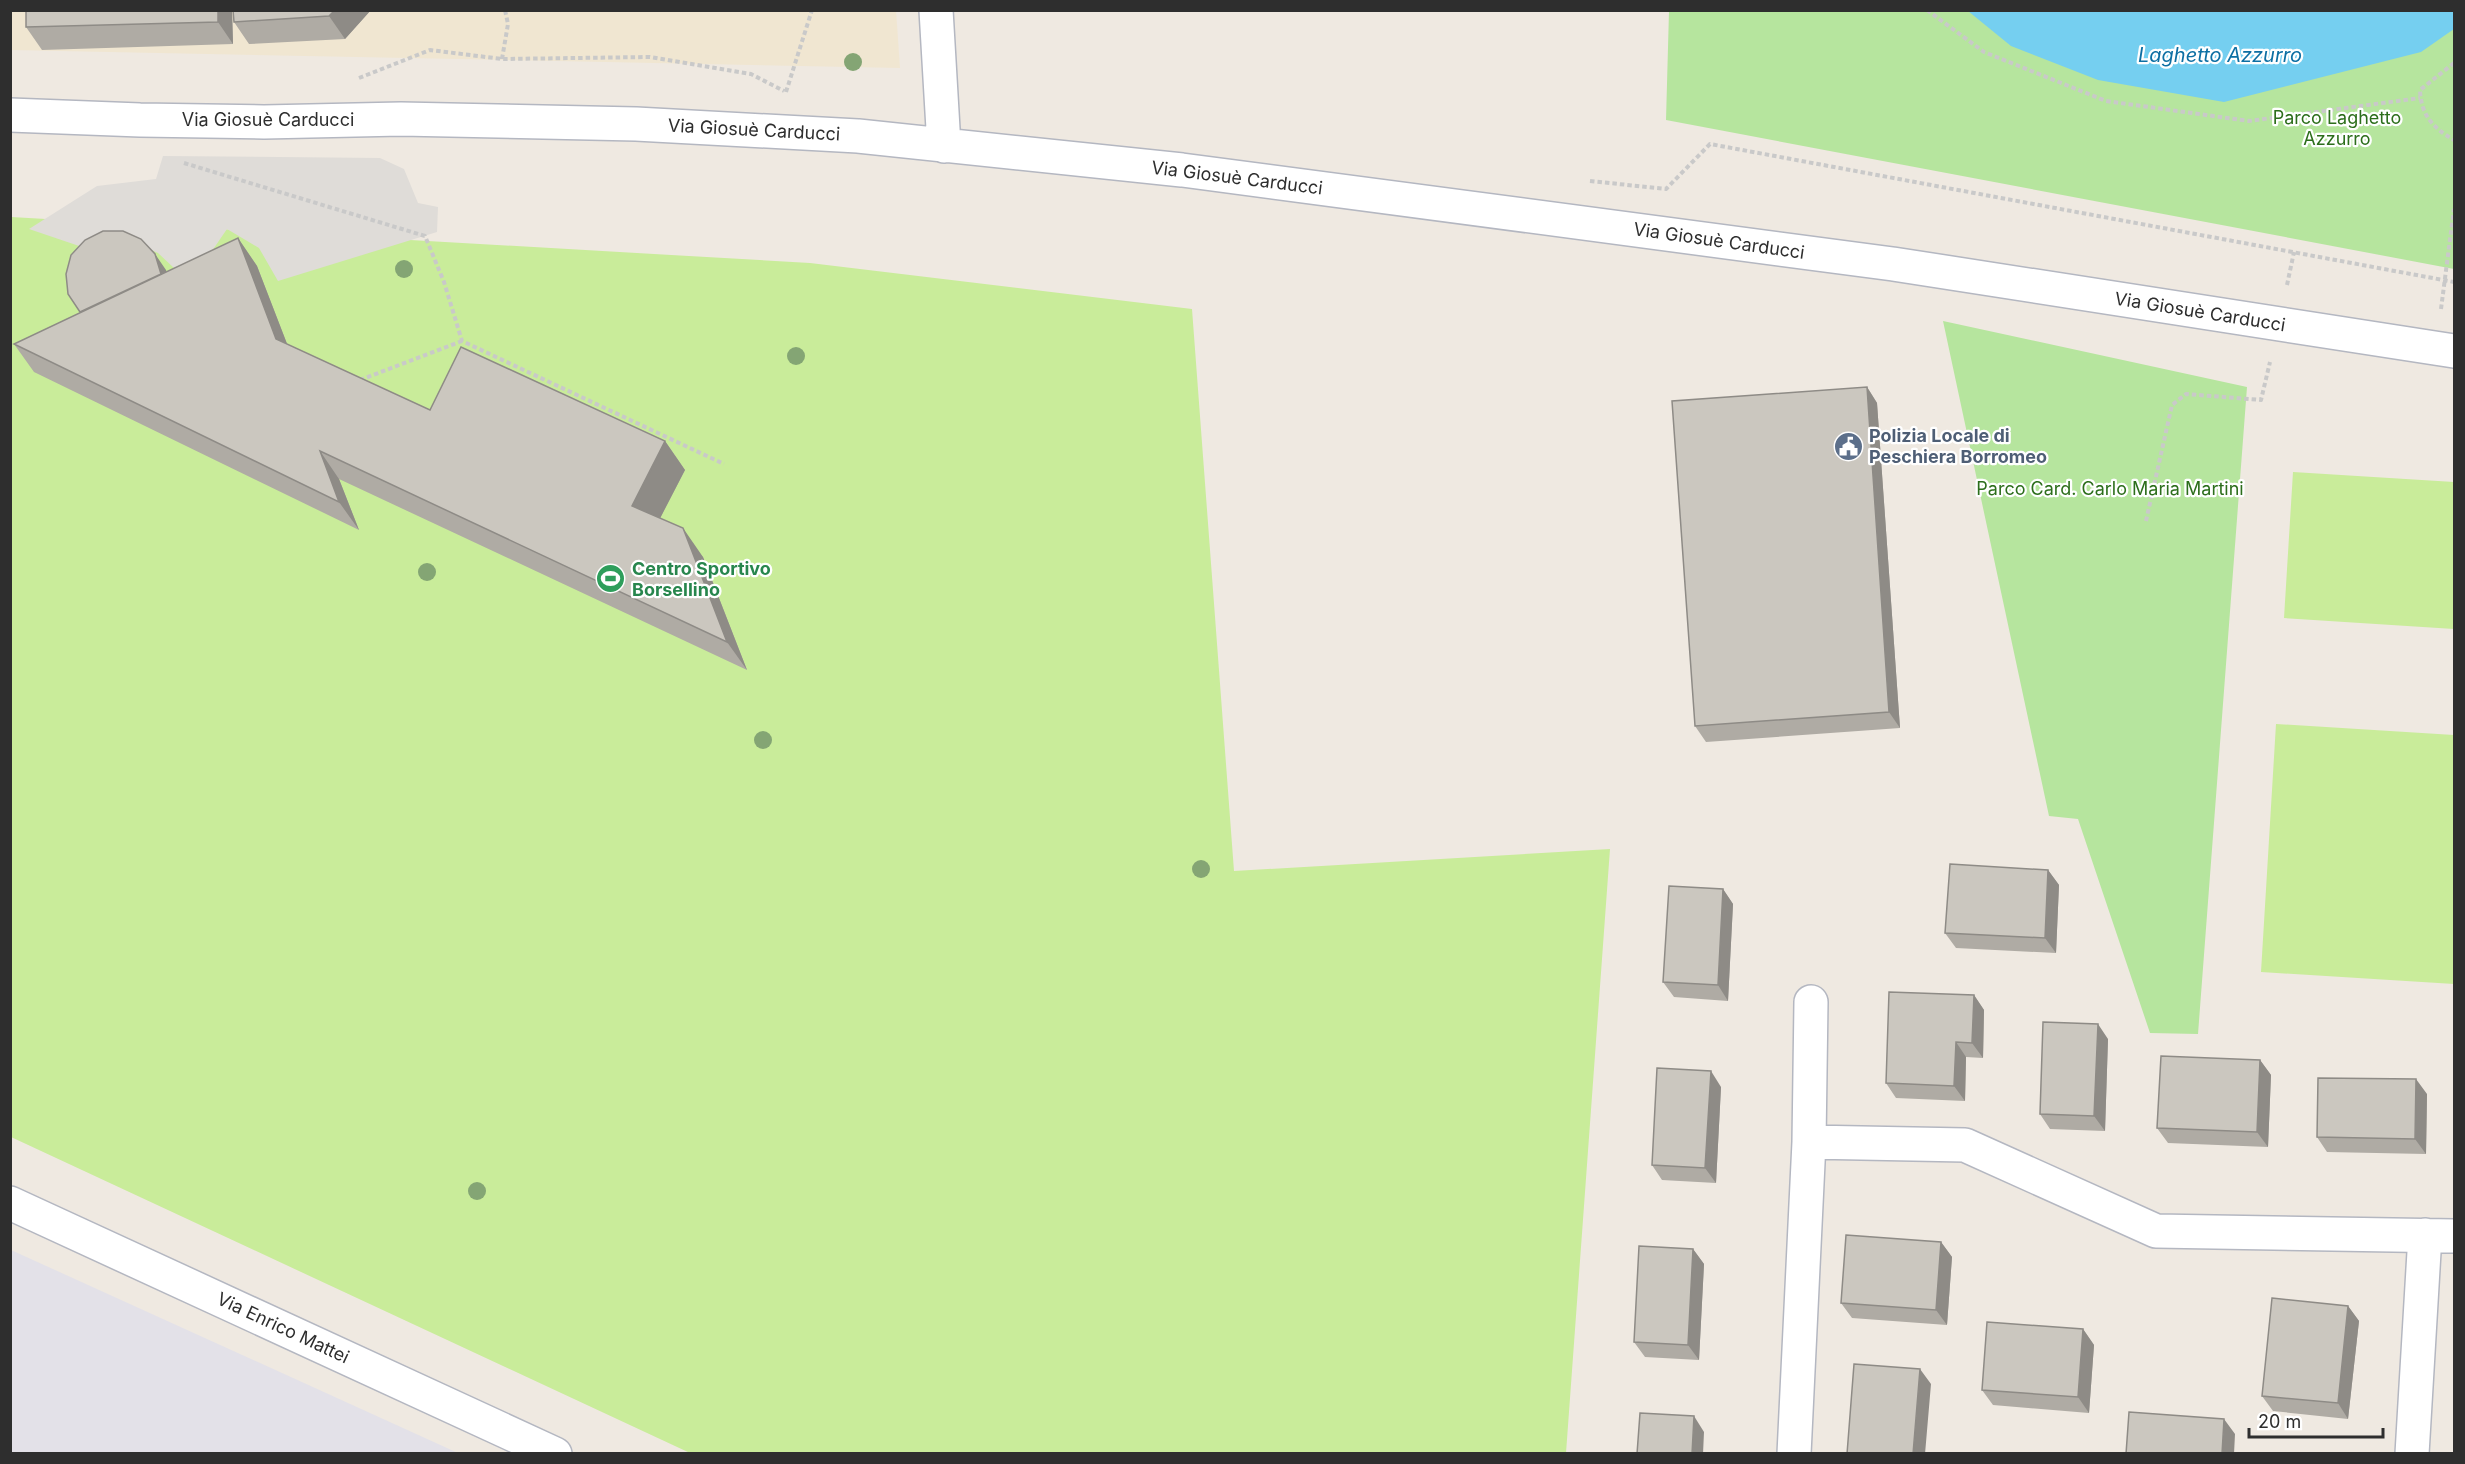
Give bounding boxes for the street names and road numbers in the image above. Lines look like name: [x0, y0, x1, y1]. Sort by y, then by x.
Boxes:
street label: Via Giosuè Carducci: [182, 109, 354, 130]
street label: Via Giosuè Carducci: [667, 114, 841, 145]
street label: Via Giosuè Carducci: [1150, 157, 1324, 198]
street label: Via Giosuè Carducci: [1632, 218, 1806, 263]
street label: Via Giosuè Carducci: [2113, 288, 2287, 335]
street label: Via Enrico Mattei: [214, 1288, 353, 1367]

